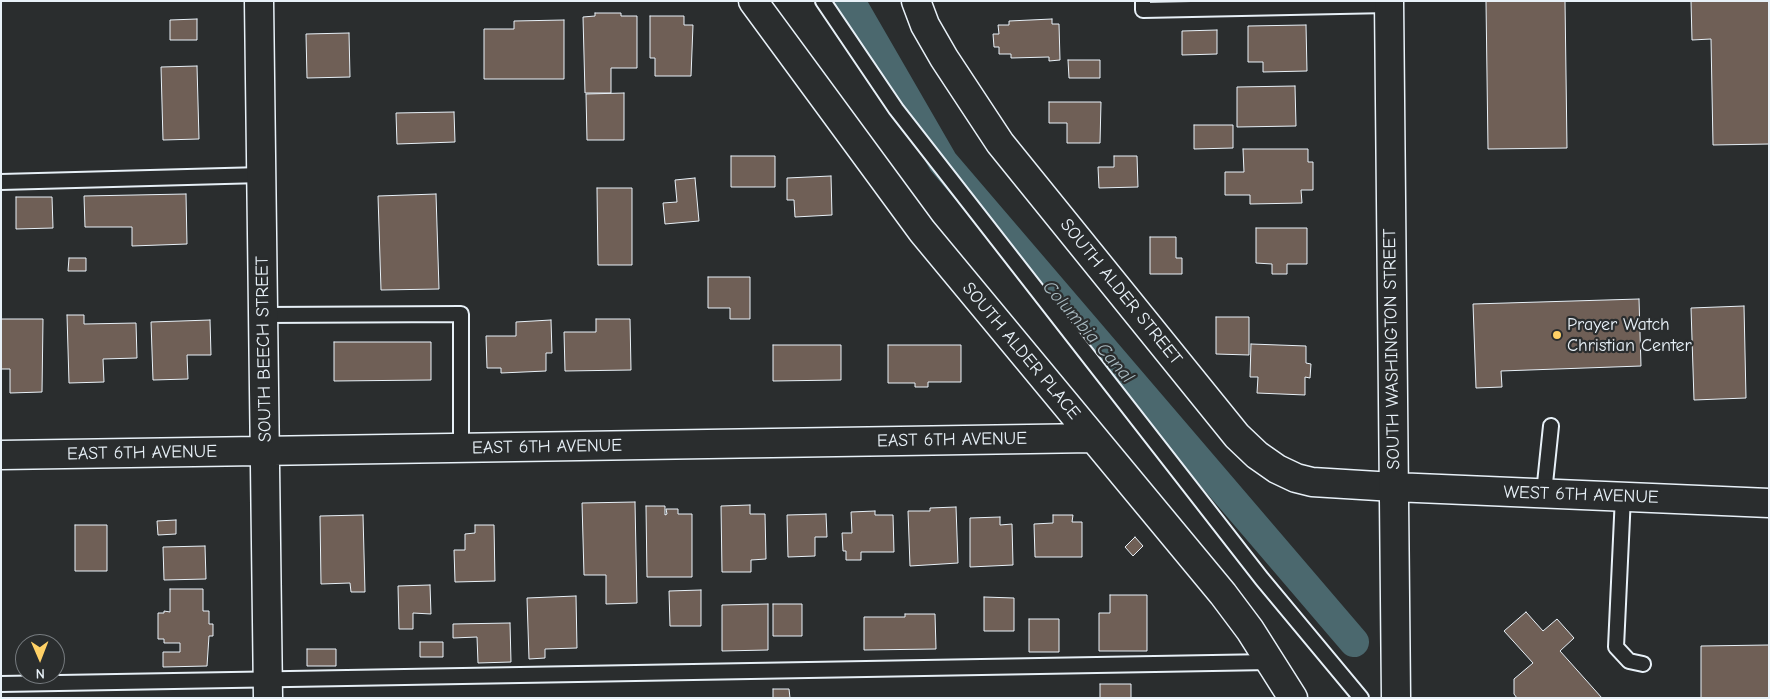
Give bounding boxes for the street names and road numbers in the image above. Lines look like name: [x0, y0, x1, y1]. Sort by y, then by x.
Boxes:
street label: SOUTH ALDER STREET: [1055, 215, 1187, 369]
street label: SOUTH WASHINGTON STREET: [1379, 228, 1405, 470]
street label: SOUTH BEECH STREET: [252, 256, 276, 442]
street label: SOUTH ALDER PLACE: [957, 278, 1085, 424]
street label: EAST 6TH AVENUE: [877, 428, 1027, 452]
street label: EAST 6TH AVENUE: [472, 435, 622, 459]
street label: EAST 6TH AVENUE: [67, 441, 217, 465]
street label: WEST 6TH AVENUE: [1503, 481, 1659, 509]

